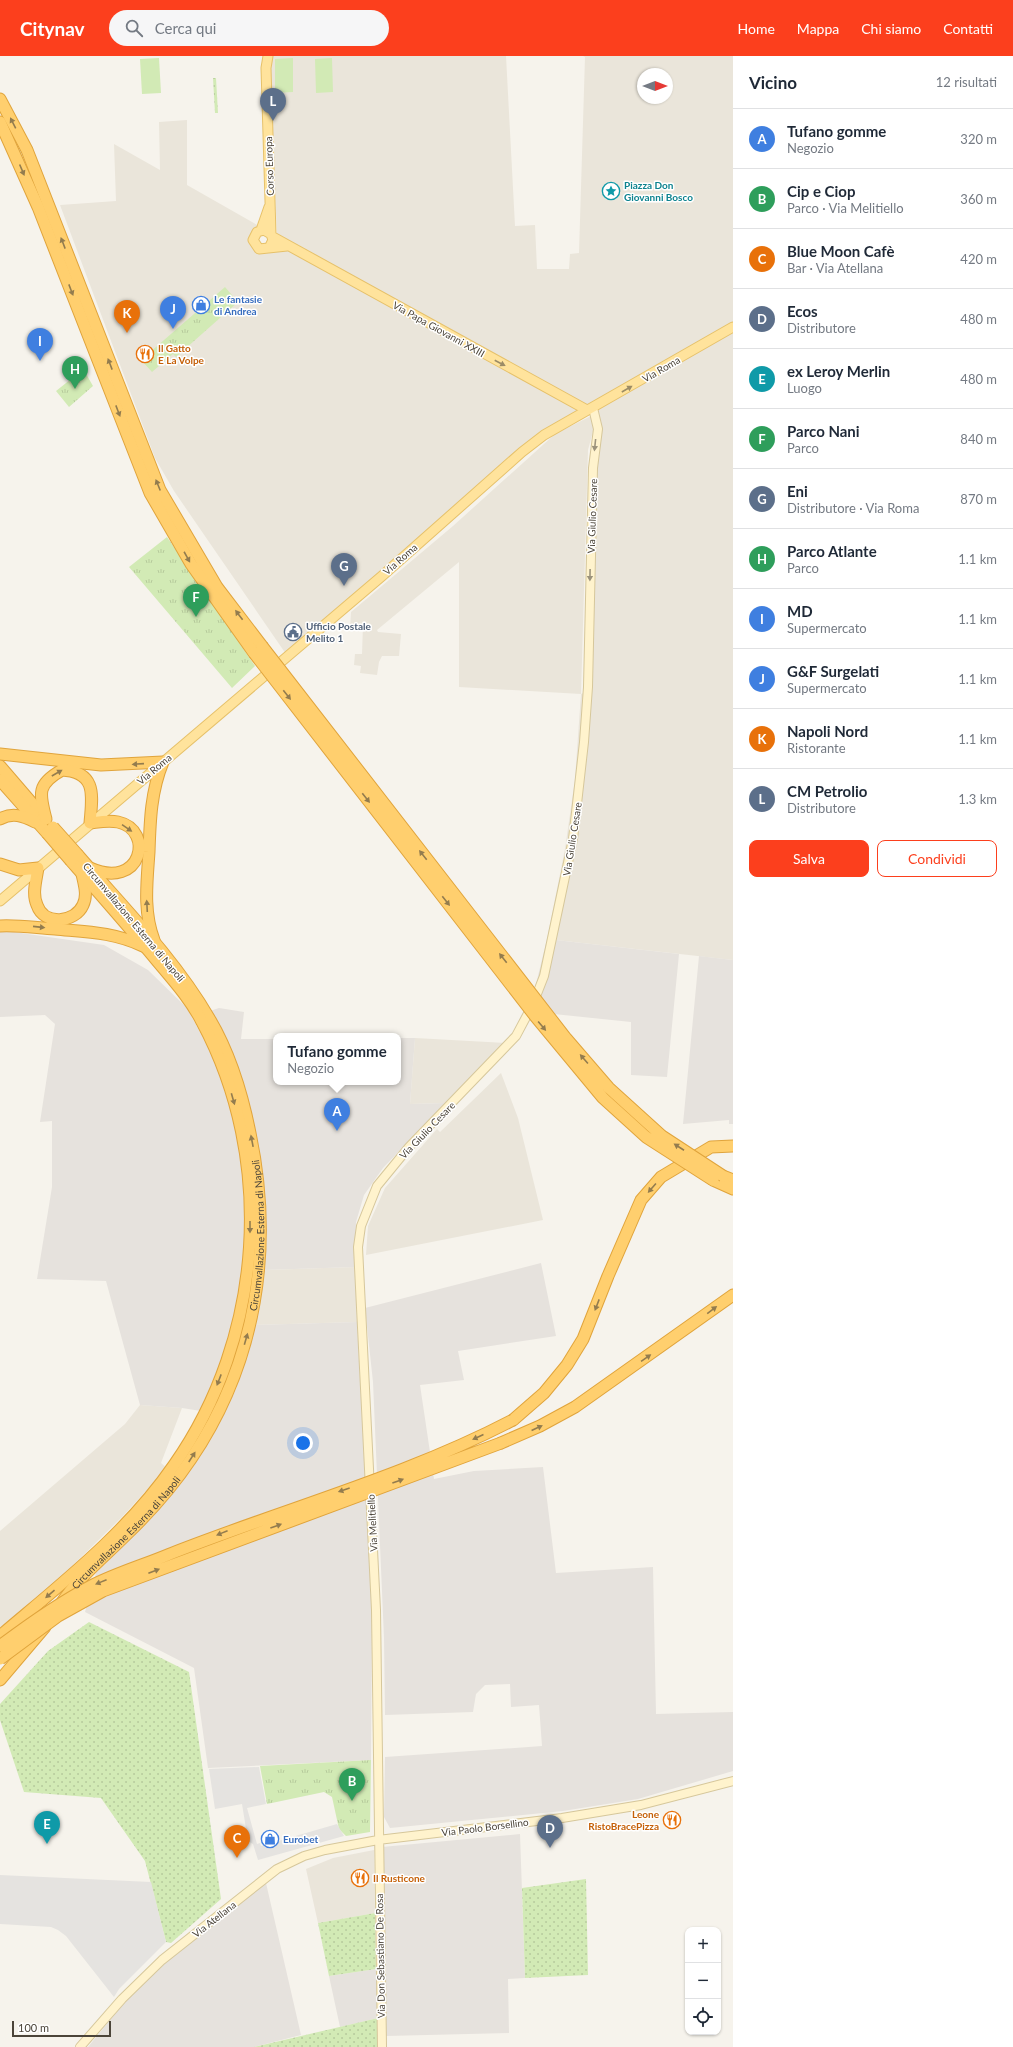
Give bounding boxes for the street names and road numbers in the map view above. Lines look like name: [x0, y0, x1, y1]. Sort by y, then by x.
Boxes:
street label: Corso Europa: [262, 136, 276, 196]
street label: Via Papa Giovanni XXIII: [391, 299, 487, 359]
street label: Via Roma: [640, 353, 682, 385]
street label: Via Giulio Cesare: [585, 478, 599, 554]
street label: Via Roma: [380, 541, 420, 577]
street label: Via Roma: [134, 751, 174, 787]
street label: Via Giulio Cesare: [560, 801, 584, 877]
street label: Circumvallazione Esterna di Napoli: [81, 860, 187, 984]
street label: Via Giulio Cesare: [397, 1099, 457, 1161]
street label: Circumvallazione Esterna di Napoli: [247, 1159, 266, 1312]
street label: Circumvallazione Esterna di Napoli: [69, 1474, 183, 1591]
street label: Via Melitiello: [364, 1494, 380, 1552]
street label: Via Paolo Borsellino: [441, 1816, 529, 1838]
street label: Via Don Sebastiano De Rosa: [373, 1893, 387, 2019]
street label: Via Atellana: [190, 1898, 238, 1940]

